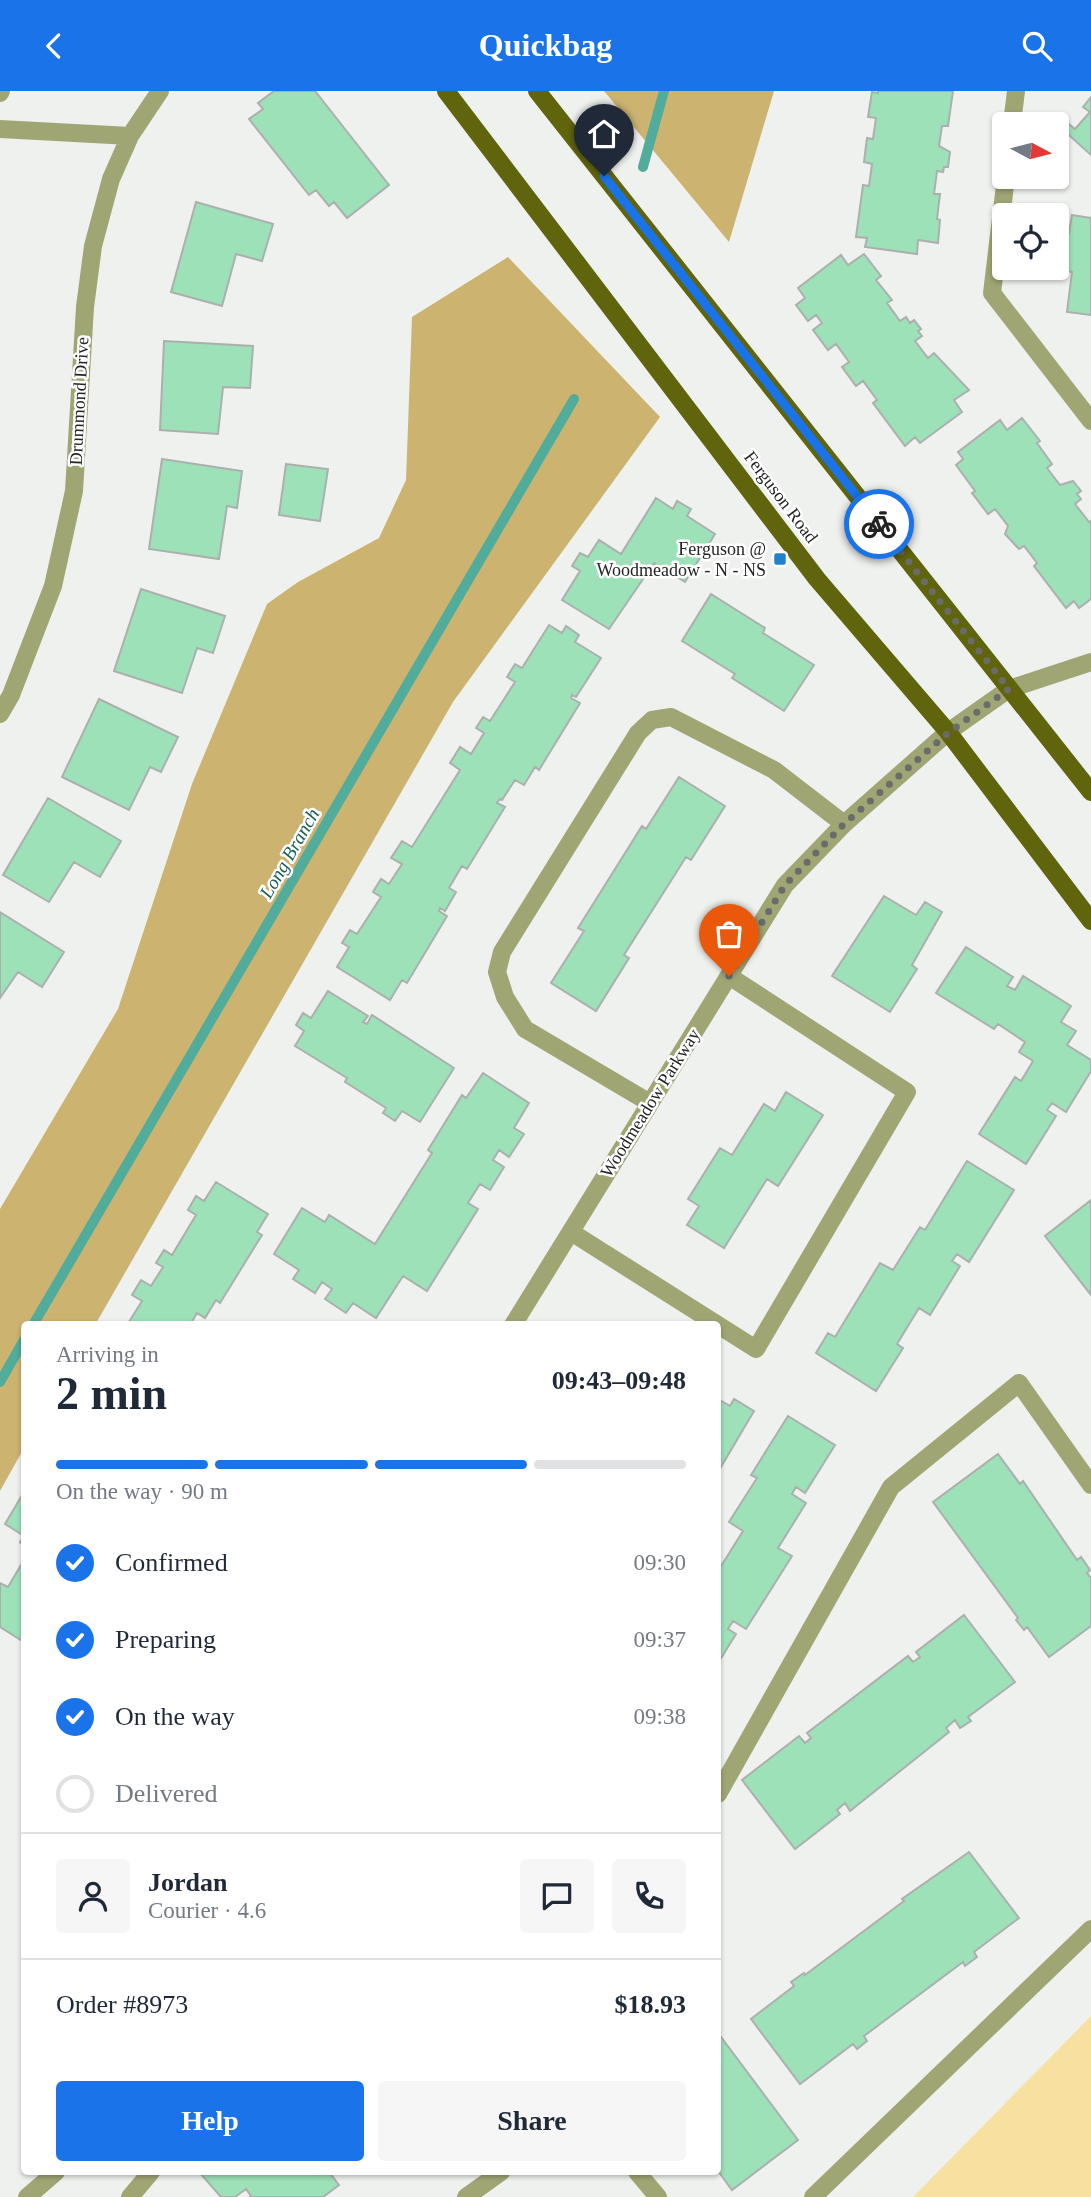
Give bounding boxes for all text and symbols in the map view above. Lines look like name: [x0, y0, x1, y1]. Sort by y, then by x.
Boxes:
icon: back: [35, 27, 73, 65]
text: Quickbag: [479, 27, 612, 63]
icon: search: [1018, 27, 1056, 65]
pin: [574, 104, 634, 176]
north arrow: [992, 112, 1069, 189]
map controls: [992, 112, 1069, 280]
icon: home: [585, 115, 623, 153]
button: locate: [992, 203, 1069, 280]
street label: Drummond Drive: [66, 336, 92, 466]
street label: Ferguson Road: [740, 447, 822, 547]
courier: [844, 489, 914, 559]
icon: bike: [860, 505, 898, 543]
place label: Ferguson @ Woodmeadow - N - NS: [596, 539, 766, 580]
marker: Ferguson @ Woodmeadow - N - NS: [772, 551, 788, 567]
water label: Long Branch: [255, 805, 323, 903]
pin: [699, 904, 759, 976]
icon: bag: [710, 915, 748, 953]
street label: Woodmeadow Parkway: [596, 1025, 704, 1181]
text: Arriving in: [56, 1342, 159, 1367]
text: 09:43–09:48: [552, 1366, 686, 1395]
text: 2 min: [56, 1368, 167, 1419]
text: On the way · 90 m: [56, 1479, 228, 1504]
icon: check: [56, 1544, 94, 1582]
text: Confirmed: [115, 1548, 228, 1577]
text: 09:30: [634, 1550, 686, 1575]
icon: check: [56, 1621, 94, 1659]
text: Preparing: [115, 1625, 216, 1654]
text: 09:37: [634, 1627, 686, 1652]
icon: check: [56, 1698, 94, 1736]
text: On the way: [115, 1702, 235, 1731]
text: 09:38: [634, 1704, 686, 1729]
text: Delivered: [115, 1779, 218, 1808]
button: person: [56, 1859, 130, 1933]
button: chat: [520, 1859, 594, 1933]
button: phone: [612, 1859, 686, 1933]
text: Jordan: [148, 1868, 227, 1897]
text: Courier · 4.6: [148, 1898, 266, 1923]
text: Order #8973: [56, 1990, 188, 2019]
text: $18.93: [615, 1990, 686, 2019]
button: Help: [56, 2081, 364, 2161]
button: Share: [378, 2081, 686, 2161]

